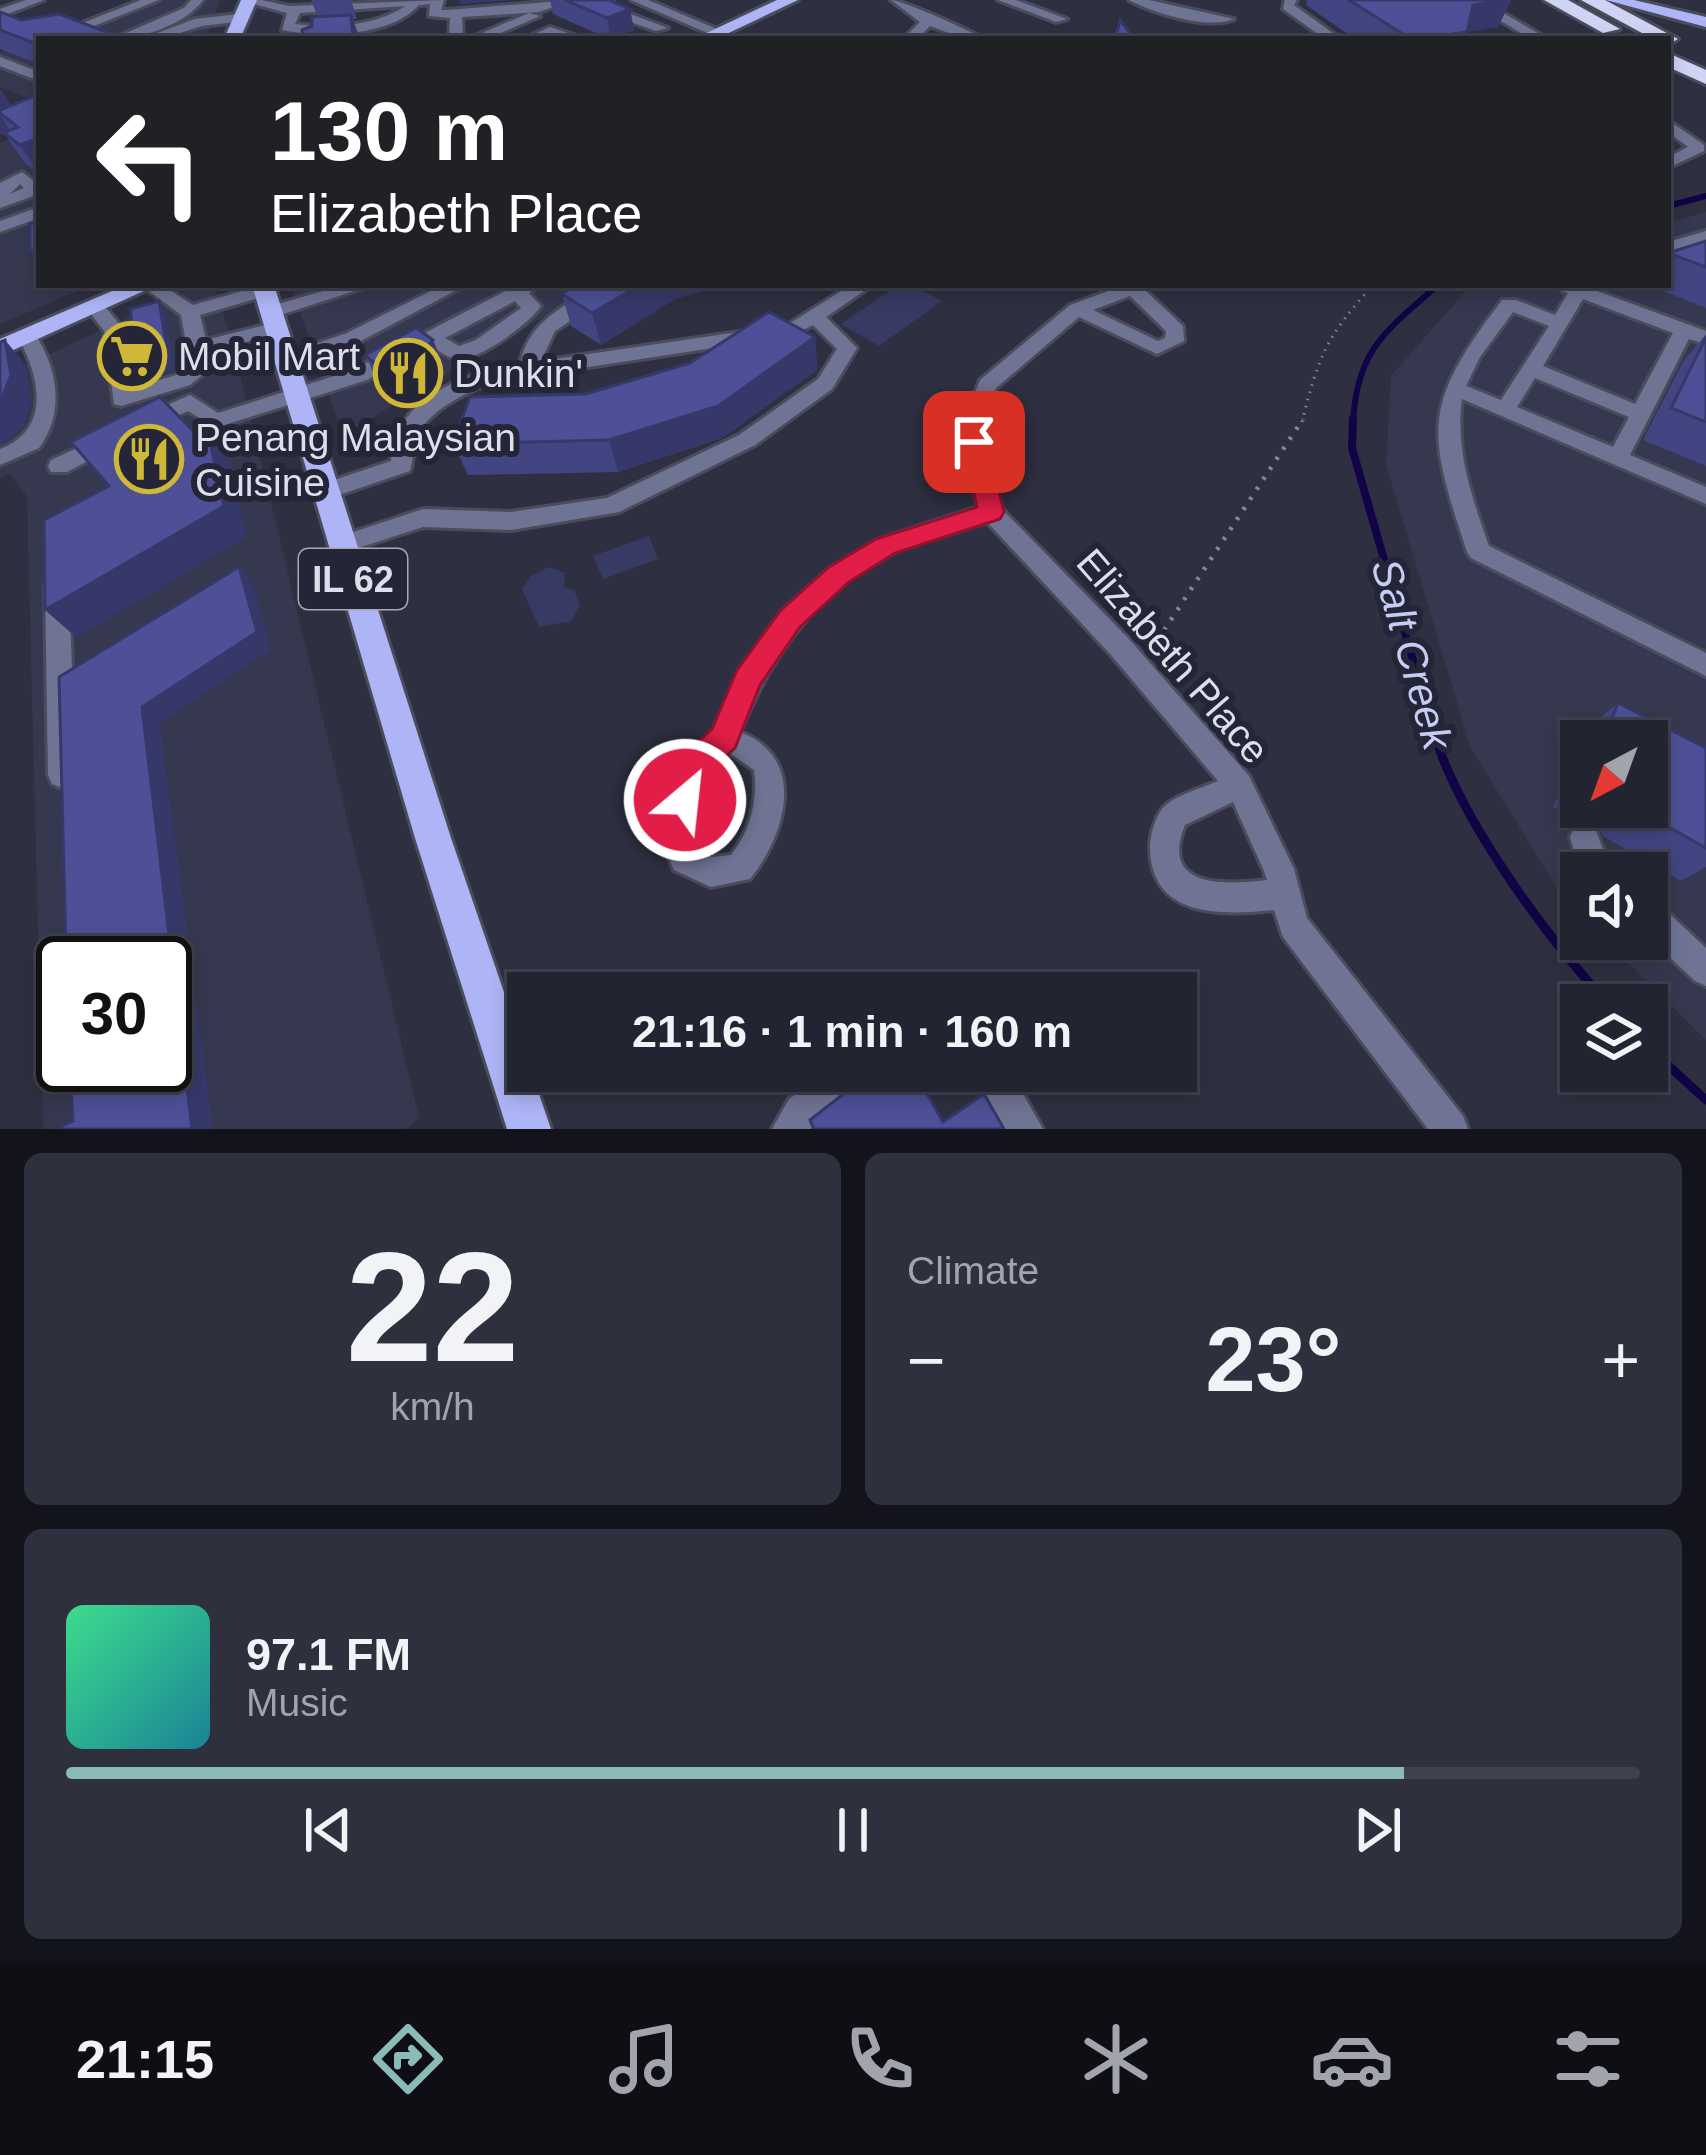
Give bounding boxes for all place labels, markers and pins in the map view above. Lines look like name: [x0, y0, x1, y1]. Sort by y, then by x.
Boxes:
supermarket icon: Mobil Mart: [97, 321, 167, 391]
place label: Mobil Mart: [178, 335, 360, 378]
restaurant icon: Dunkin': [373, 338, 443, 408]
place label: Dunkin': [454, 352, 583, 395]
pin: [923, 391, 1025, 493]
place label: Penang Malaysian Cuisine: [195, 416, 516, 504]
restaurant icon: Penang Malaysian Cuisine: [114, 424, 184, 494]

